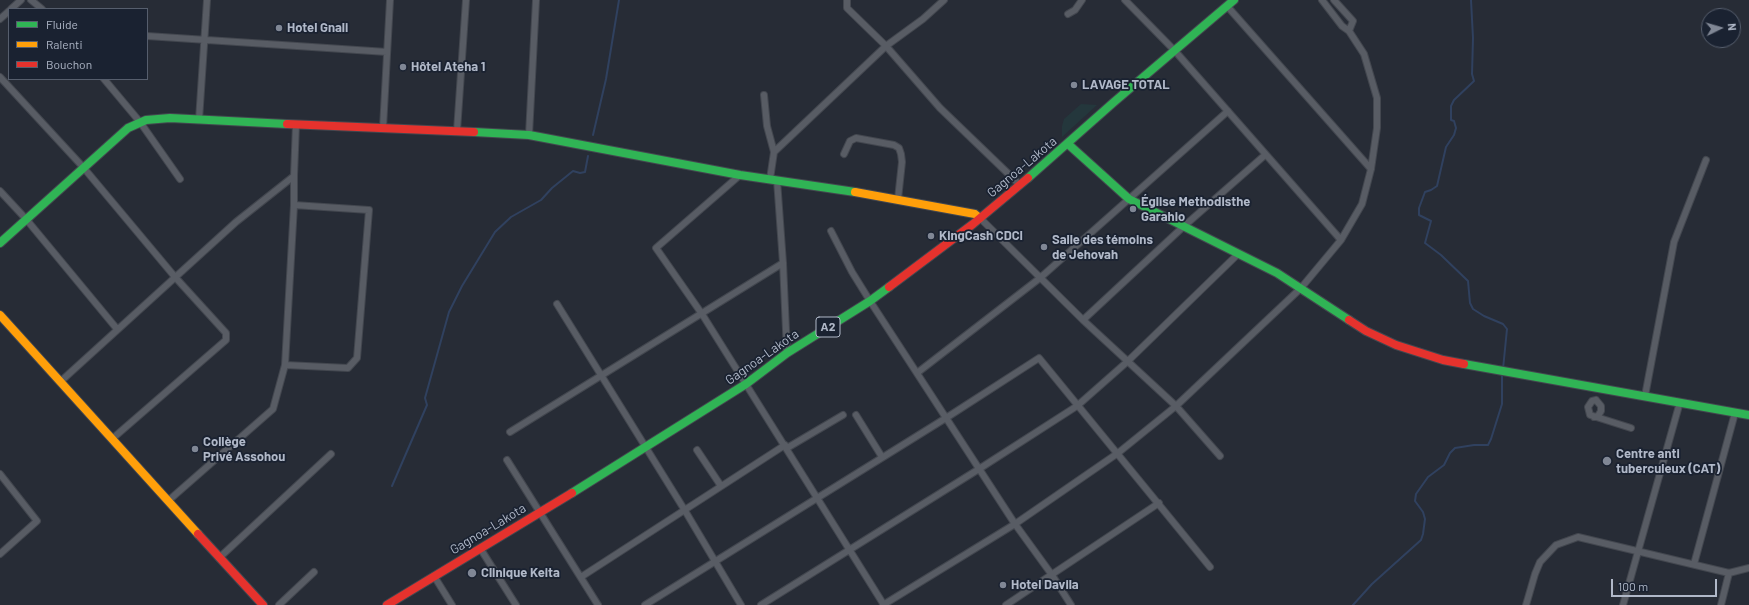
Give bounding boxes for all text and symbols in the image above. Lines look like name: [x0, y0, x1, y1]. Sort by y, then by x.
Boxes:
legend: [8, 8, 148, 80]
north arrow: [1701, 8, 1741, 48]
text: Fluide: [46, 17, 78, 31]
place label: Hotel Gnali: [287, 20, 348, 36]
marker: Hotel Gnali: [274, 23, 284, 33]
text: N: [1726, 23, 1739, 31]
text: Ralenti: [46, 37, 83, 51]
text: Bouchon: [46, 57, 92, 71]
place label: Hôtel Ateha 1: [411, 59, 485, 75]
marker: Hôtel Ateha 1: [398, 62, 408, 72]
place label: LAVAGE TOTAL: [1082, 77, 1170, 93]
marker: LAVAGE TOTAL: [1069, 80, 1079, 90]
street label: Gagnoa-Lakota: [984, 133, 1060, 201]
place label: Église Methodisthe Garahio: [1141, 194, 1250, 225]
marker: Église Methodisthe Garahio: [1128, 204, 1138, 214]
place label: KingCash CDCI: [939, 228, 1023, 244]
marker: KingCash CDCI: [926, 231, 936, 241]
place label: Salle des témoins de Jehovah: [1052, 232, 1153, 263]
marker: Salle des témoins de Jehovah: [1039, 242, 1049, 252]
road number: A2: [816, 317, 840, 337]
street label: Gagnoa-Lakota: [722, 326, 802, 388]
place label: Collège Privé Assohou: [203, 434, 285, 465]
marker: Collège Privé Assohou: [190, 444, 200, 454]
place label: Centre anti tuberculeux (CAT): [1616, 446, 1720, 477]
marker: Centre anti tuberculeux (CAT): [1601, 455, 1613, 467]
street label: Gagnoa-Lakota: [447, 500, 529, 558]
place label: Clinique Keita: [481, 565, 560, 581]
marker: Clinique Keita: [466, 567, 478, 579]
scale bar: [1613, 571, 1719, 597]
place label: Hotel Davila: [1011, 577, 1079, 593]
text: 100 m: [1618, 579, 1648, 593]
marker: Hotel Davila: [998, 580, 1008, 590]

